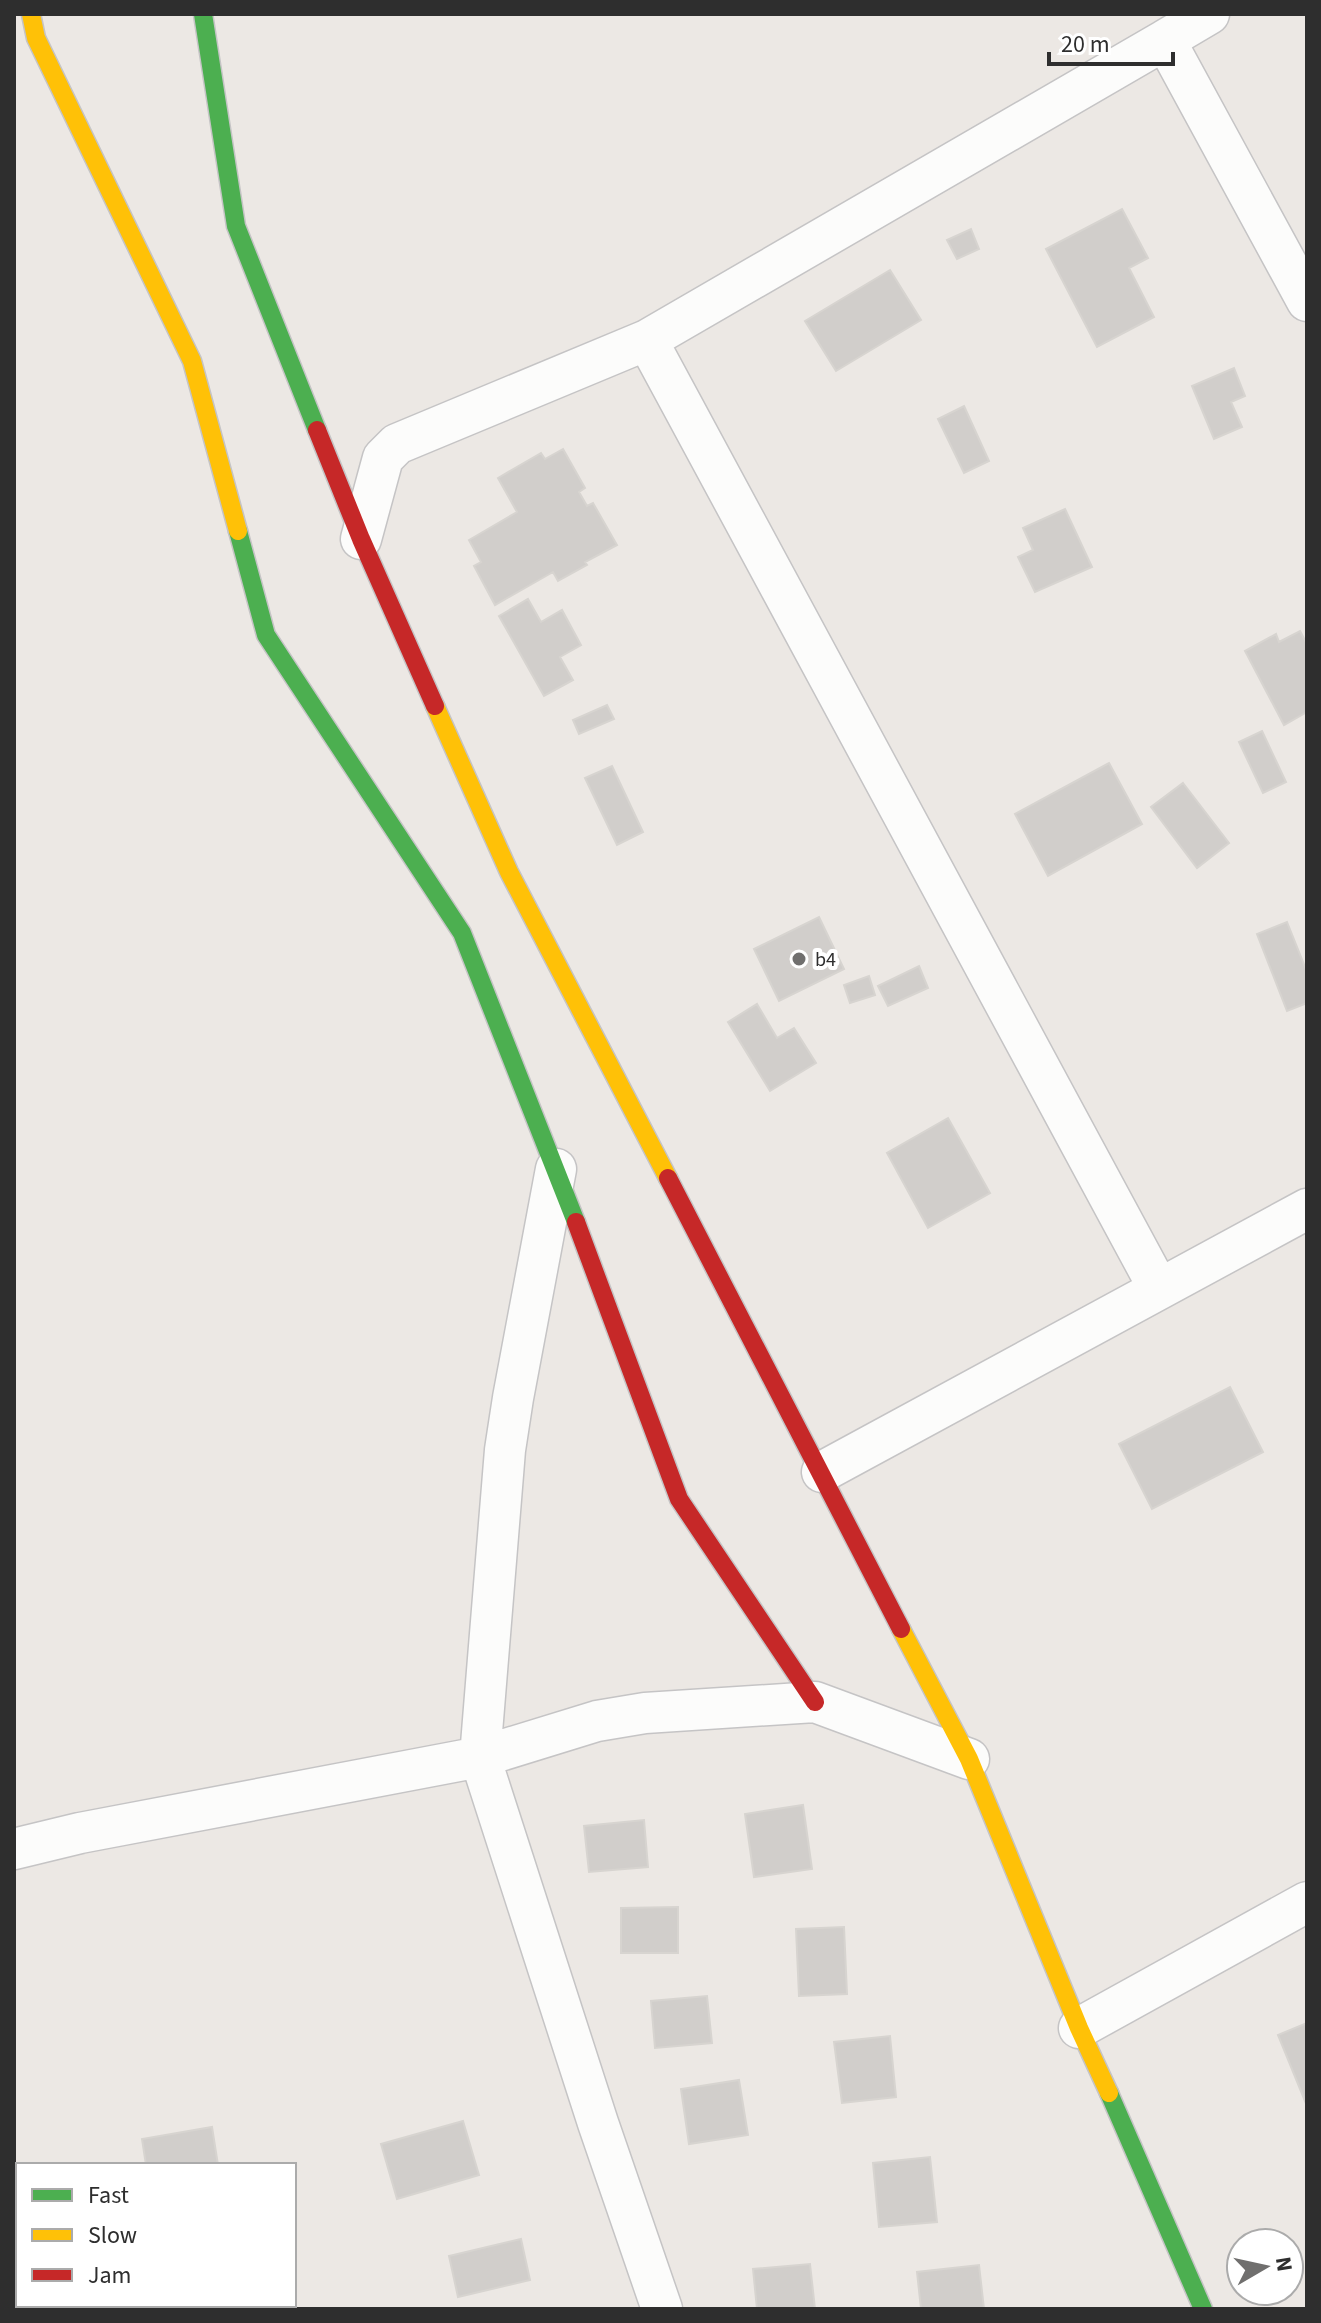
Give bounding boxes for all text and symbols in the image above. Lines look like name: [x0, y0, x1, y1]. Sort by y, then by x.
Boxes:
scale bar: [1049, 16, 1173, 66]
text: 20 m: [1061, 27, 1110, 62]
place label: b4: [815, 946, 836, 974]
marker: b4: [790, 950, 808, 968]
legend: [16, 2163, 296, 2307]
text: Fast: [88, 2178, 129, 2213]
text: Slow: [88, 2218, 137, 2253]
north arrow: [1225, 2227, 1305, 2307]
text: N: [1267, 2254, 1301, 2274]
text: Jam: [88, 2258, 132, 2293]

